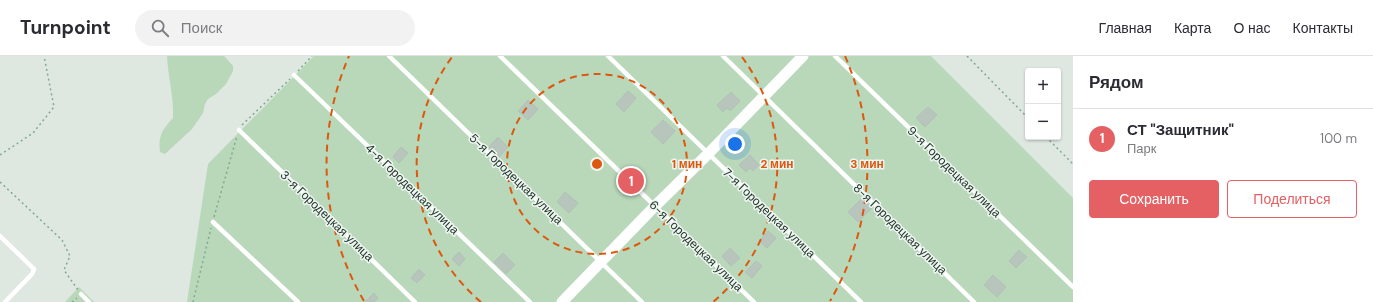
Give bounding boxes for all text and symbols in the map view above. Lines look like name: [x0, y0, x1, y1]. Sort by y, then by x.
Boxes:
search box: [135, 10, 415, 46]
text: Turnpoint: [20, 15, 111, 40]
icon: search: [149, 17, 171, 39]
text: Поиск: [181, 18, 222, 38]
text: Главная: [1099, 19, 1152, 37]
text: Карта: [1174, 19, 1211, 37]
text: О нас: [1233, 19, 1271, 37]
text: Контакты: [1293, 19, 1353, 37]
map controls: [1025, 68, 1061, 140]
button: +: [1025, 68, 1061, 104]
text: Рядом: [1089, 71, 1144, 93]
button: −: [1025, 104, 1061, 140]
text: СТ "Защитник": [1127, 120, 1234, 140]
street label: 9-я Городецкая улица: [904, 123, 1005, 221]
street label: 5-я Городецкая улица: [466, 130, 567, 228]
text: 1: [1100, 130, 1104, 147]
text: 100 m: [1320, 130, 1357, 147]
your location: [725, 134, 745, 154]
street label: 4-я Городецкая улица: [362, 140, 463, 238]
text: Парк: [1127, 140, 1157, 157]
text: 1 мин: [672, 156, 702, 172]
text: 2 мин: [760, 156, 794, 172]
text: 3 мин: [850, 156, 884, 172]
centre of rings: [590, 157, 604, 171]
street label: 7-я Городецкая улица: [719, 165, 819, 262]
pin: 1: [618, 166, 644, 196]
street label: 3-я Городецкая улица: [277, 167, 377, 265]
street label: 8-я Городецкая улица: [850, 180, 951, 278]
button: Сохранить: [1089, 180, 1219, 218]
button: Поделиться: [1227, 180, 1357, 218]
street label: 6-я Городецкая улица: [646, 197, 747, 295]

